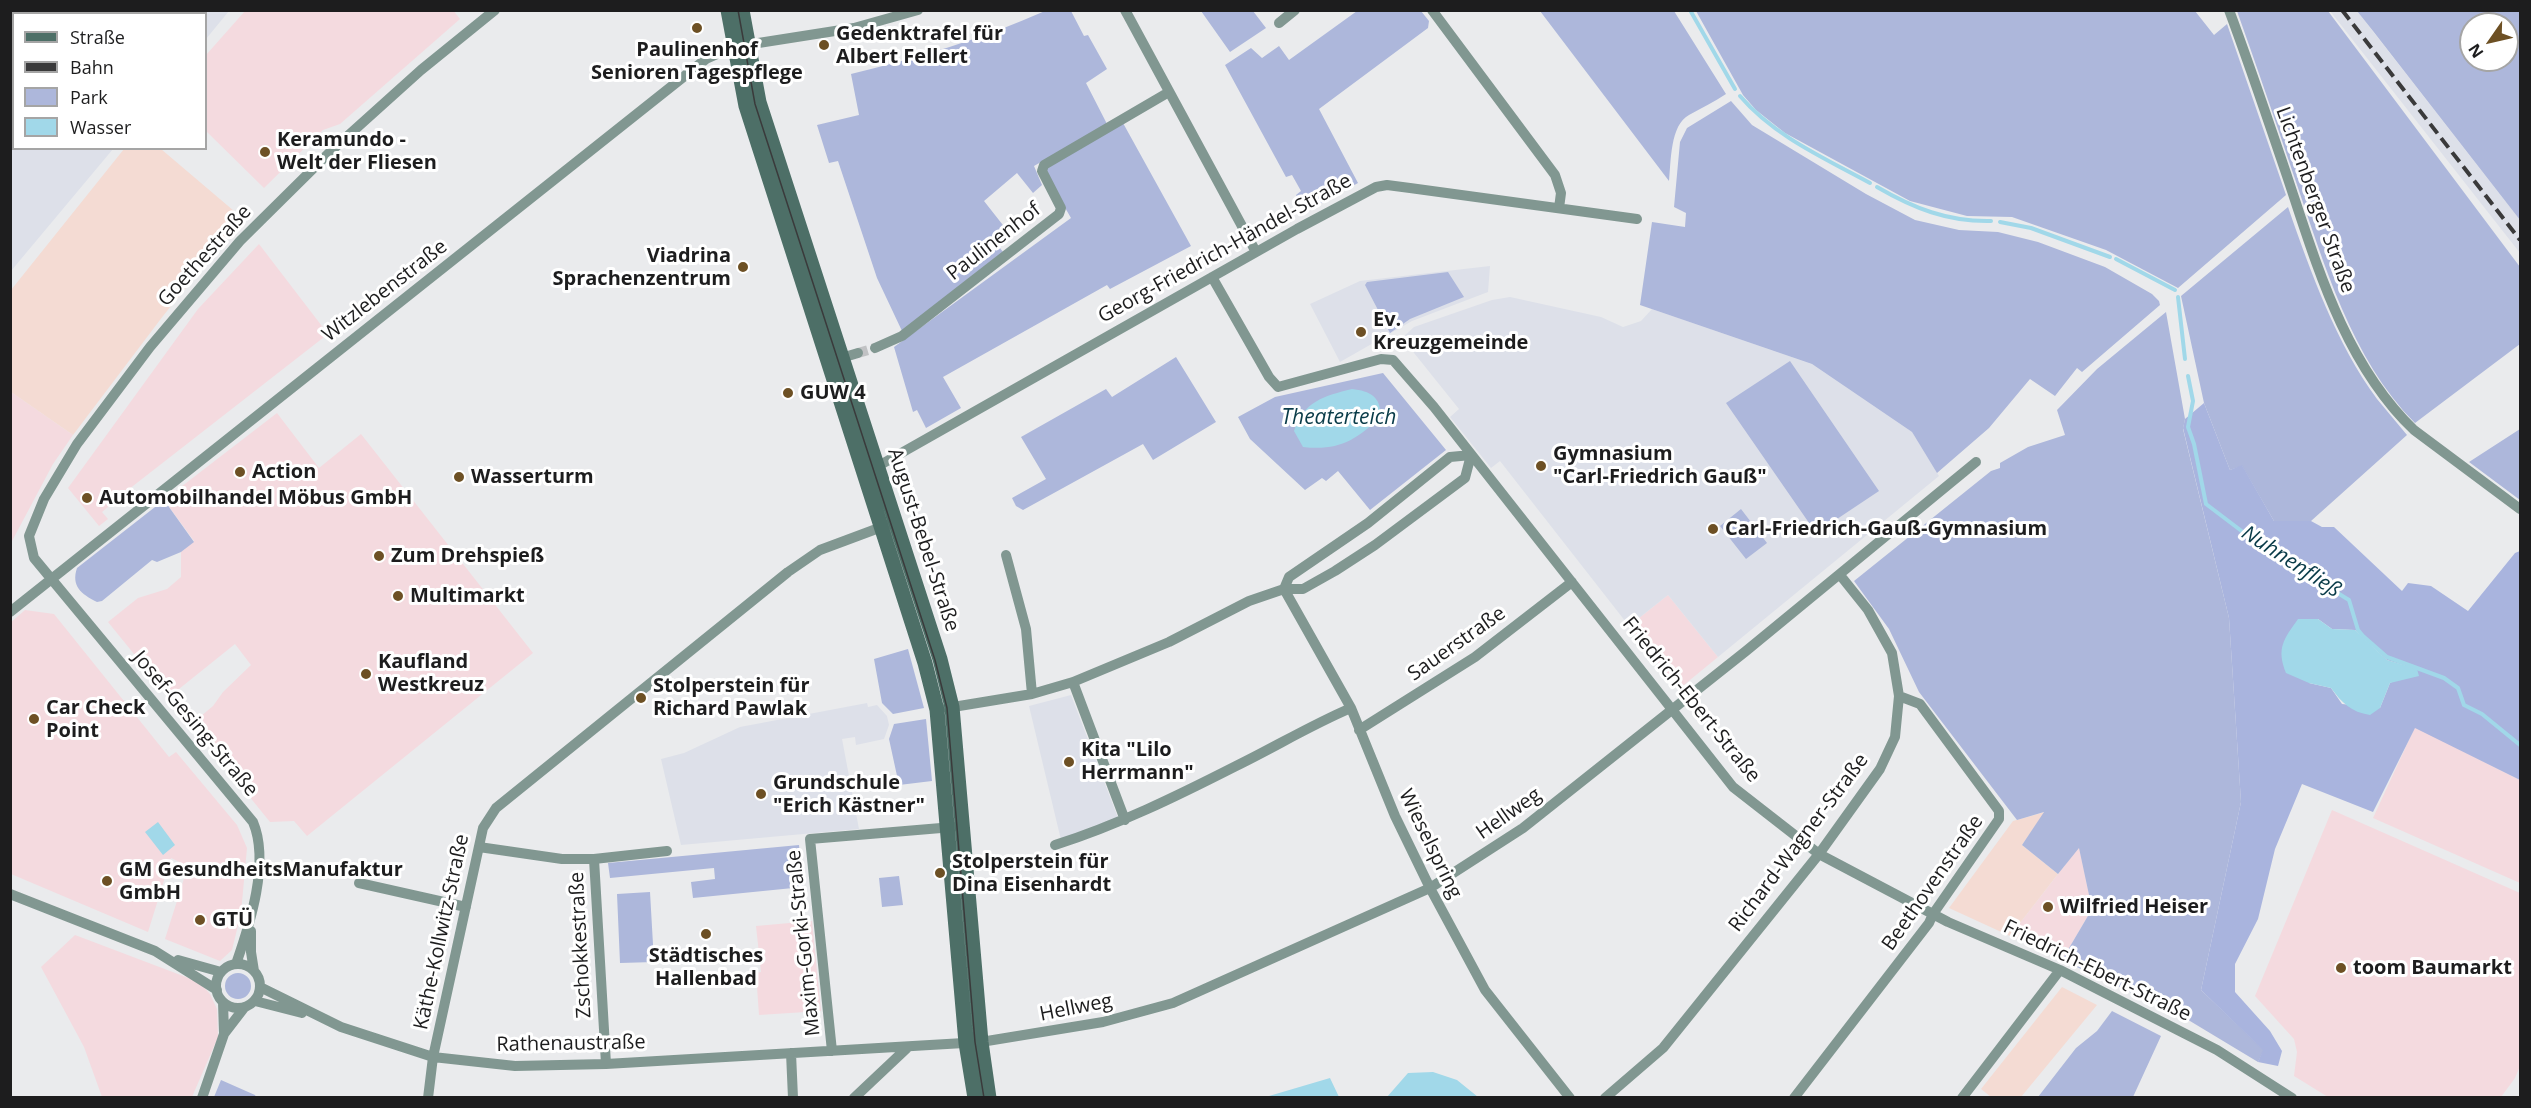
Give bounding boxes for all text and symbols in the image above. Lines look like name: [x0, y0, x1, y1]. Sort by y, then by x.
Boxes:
legend: [12, 12, 207, 150]
north arrow: [2459, 12, 2519, 72]
marker: Paulinenhof Senioren Tagespflege: [690, 21, 704, 35]
place label: Gedenktrafel für Albert Fellert: [836, 22, 1003, 69]
text: Straße: [70, 25, 125, 49]
place label: Paulinenhof Senioren Tagespflege: [591, 38, 803, 85]
marker: Gedenktrafel für Albert Fellert: [817, 38, 831, 52]
text: N: [2463, 39, 2488, 62]
text: Bahn: [70, 55, 114, 79]
text: Park: [70, 85, 108, 109]
street label: Lichtenberger Straße: [2270, 104, 2360, 296]
text: Wasser: [70, 115, 131, 139]
place label: Keramundo - Welt der Fliesen: [277, 128, 437, 175]
marker: Keramundo - Welt der Fliesen: [258, 145, 272, 159]
street label: Georg-Friedrich-Händel-Straße: [1094, 169, 1356, 329]
street label: Paulinenhof: [942, 198, 1046, 286]
street label: Goethestraße: [153, 200, 257, 312]
street label: Witzlebenstraße: [318, 235, 452, 347]
place label: Viadrina Sprachenzentrum: [553, 244, 731, 291]
marker: Viadrina Sprachenzentrum: [736, 260, 750, 274]
place label: Ev. Kreuzgemeinde: [1373, 308, 1528, 355]
marker: Ev. Kreuzgemeinde: [1354, 325, 1368, 339]
place label: GUW 4: [800, 381, 866, 405]
marker: GUW 4: [781, 386, 795, 400]
water label: Theaterteich: [1282, 405, 1396, 431]
place label: Gymnasium "Carl-Friedrich Gauß": [1553, 442, 1767, 489]
street label: August-Bebel-Straße: [882, 445, 964, 635]
marker: Gymnasium "Carl-Friedrich Gauß": [1534, 459, 1548, 473]
place label: Action: [252, 460, 316, 484]
marker: Action: [233, 465, 247, 479]
place label: Wasserturm: [471, 465, 594, 489]
marker: Wasserturm: [452, 470, 466, 484]
place label: Automobilhandel Möbus GmbH: [99, 486, 412, 510]
marker: Automobilhandel Möbus GmbH: [80, 491, 94, 505]
place label: Carl-Friedrich-Gauß-Gymnasium: [1725, 517, 2047, 541]
water label: Nuhnenfließ: [2237, 521, 2345, 603]
marker: Carl-Friedrich-Gauß-Gymnasium: [1706, 522, 1720, 536]
place label: Zum Drehspieß: [391, 544, 544, 568]
marker: Zum Drehspieß: [372, 549, 386, 563]
place label: Multimarkt: [410, 584, 525, 608]
marker: Multimarkt: [391, 589, 405, 603]
street label: Sauerstraße: [1404, 602, 1510, 686]
street label: Friedrich-Ebert-Straße: [1617, 612, 1765, 788]
street label: Josef-Gesing-Straße: [127, 646, 263, 802]
place label: Kaufland Westkreuz: [378, 650, 484, 697]
marker: Kaufland Westkreuz: [359, 667, 373, 681]
place label: Stolperstein für Richard Pawlak: [653, 674, 810, 721]
marker: Stolperstein für Richard Pawlak: [634, 691, 648, 705]
place label: Car Check Point: [46, 696, 145, 743]
marker: Car Check Point: [27, 712, 41, 726]
place label: Kita "Lilo Herrmann": [1081, 738, 1194, 785]
street label: Richard-Wagner-Straße: [1724, 749, 1874, 937]
marker: Kita "Lilo Herrmann": [1062, 755, 1076, 769]
place label: Grundschule "Erich Kästner": [773, 771, 925, 818]
street label: Hellweg: [1472, 783, 1546, 845]
street label: Wieselspring: [1393, 785, 1467, 903]
marker: Grundschule "Erich Kästner": [754, 787, 768, 801]
street label: Beethovenstraße: [1877, 811, 1989, 955]
street label: Käthe-Kollwitz-Straße: [410, 832, 474, 1032]
street label: Maxim-Gorki-Straße: [782, 849, 826, 1037]
place label: Stolperstein für Dina Eisenhardt: [952, 850, 1111, 897]
place label: GM GesundheitsManufaktur GmbH: [119, 858, 403, 905]
marker: Stolperstein für Dina Eisenhardt: [933, 866, 947, 880]
street label: Zschokkestraße: [565, 871, 597, 1019]
marker: GM GesundheitsManufaktur GmbH: [100, 874, 114, 888]
place label: Wilfried Heiser: [2060, 895, 2208, 919]
marker: Wilfried Heiser: [2041, 900, 2055, 914]
place label: GTÜ: [212, 908, 253, 932]
marker: GTÜ: [193, 913, 207, 927]
street label: Friedrich-Ebert-Straße: [1999, 915, 2195, 1027]
marker: Städtisches Hallenbad: [699, 927, 713, 941]
place label: Städtisches Hallenbad: [649, 944, 763, 991]
place label: toom Baumarkt: [2353, 956, 2512, 980]
marker: toom Baumarkt: [2334, 961, 2348, 975]
street label: Hellweg: [1038, 989, 1114, 1027]
street label: Rathenaustraße: [496, 1031, 646, 1057]

